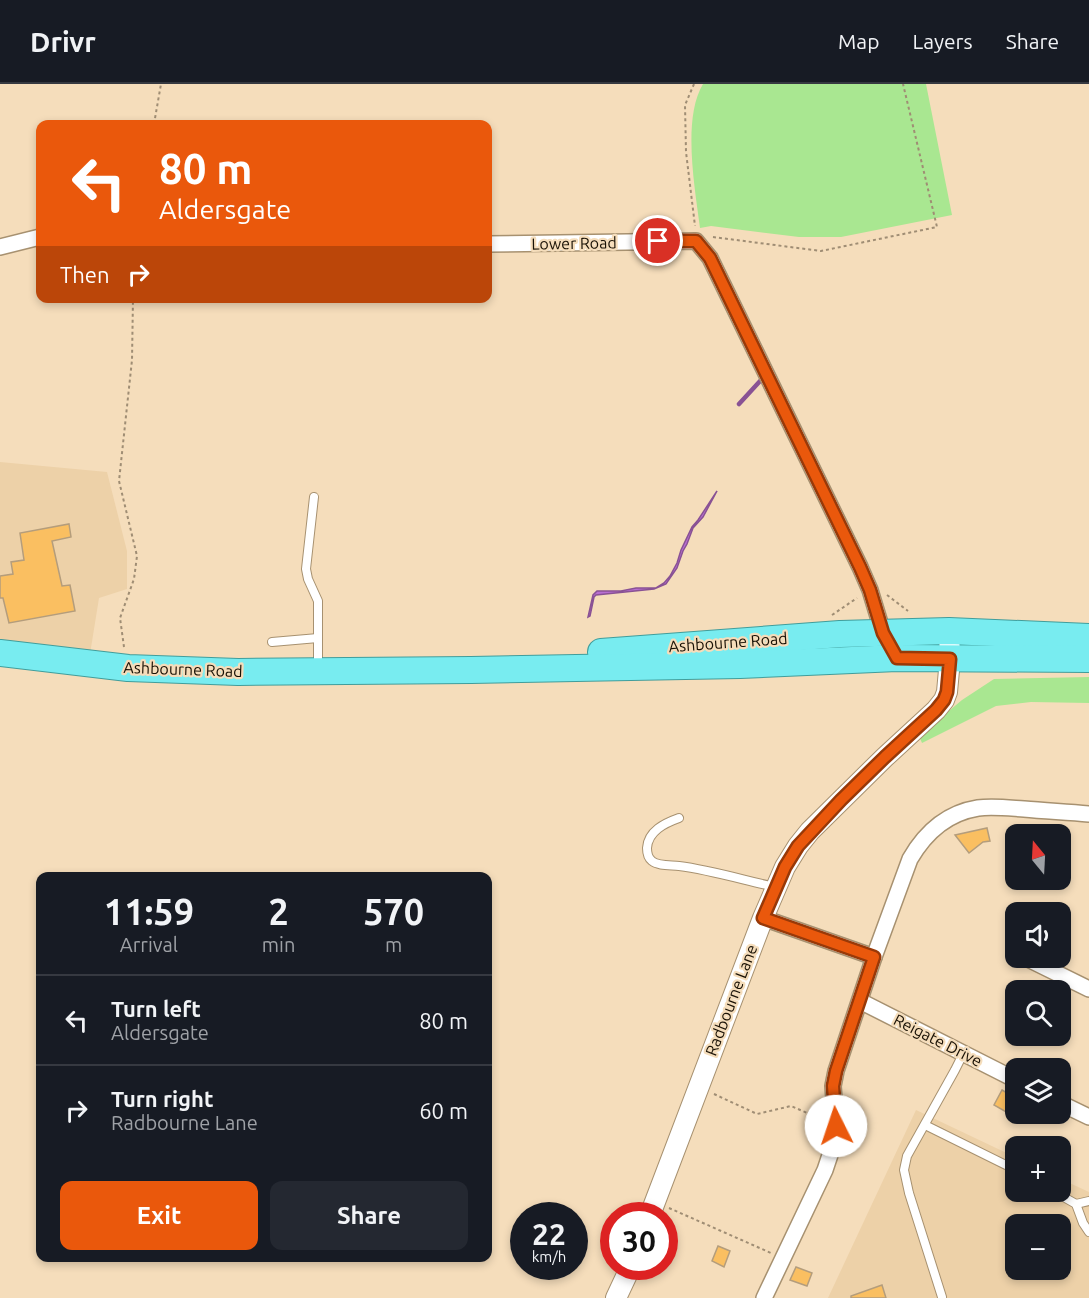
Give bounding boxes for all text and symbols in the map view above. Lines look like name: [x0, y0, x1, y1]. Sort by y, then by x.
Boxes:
text: Drivr: [30, 26, 96, 57]
text: Map: [838, 29, 879, 53]
text: Layers: [912, 29, 973, 53]
text: Share: [1006, 29, 1059, 53]
icon: left: [60, 144, 138, 222]
text: 80 m: [159, 145, 253, 192]
text: Aldersgate: [159, 194, 291, 224]
pin: [632, 215, 683, 266]
icon: arrive: [641, 224, 674, 257]
street label: Lower Road: [531, 233, 617, 253]
icon: right: [122, 258, 155, 291]
text: Then: [60, 262, 110, 287]
street label: Ashbourne Road: [668, 629, 788, 655]
street label: Ashbourne Road: [123, 658, 243, 680]
north arrow: [1005, 824, 1071, 890]
map controls: [1005, 824, 1071, 1280]
text: 11:59: [104, 891, 194, 932]
text: 2: [268, 891, 289, 932]
text: 570: [363, 891, 424, 932]
button: sound: [1005, 902, 1071, 968]
text: Arrival: [120, 933, 178, 956]
text: min: [262, 933, 295, 956]
text: m: [385, 933, 402, 956]
street label: Radbourne Lane: [702, 942, 760, 1058]
button: search: [1005, 980, 1071, 1046]
text: Turn left: [111, 996, 201, 1021]
icon: left: [60, 1004, 93, 1037]
text: 80 m: [419, 1008, 468, 1033]
street label: Reigate Drive: [891, 1010, 985, 1070]
text: Aldersgate: [111, 1021, 209, 1044]
button: layers: [1005, 1058, 1071, 1124]
text: Turn right: [111, 1086, 213, 1111]
icon: right: [60, 1094, 93, 1127]
position arrow: [804, 1094, 868, 1158]
text: 60 m: [419, 1098, 468, 1123]
text: Radbourne Lane: [111, 1111, 258, 1134]
button: +: [1005, 1136, 1071, 1202]
button: Exit: [60, 1181, 258, 1250]
button: Share: [270, 1181, 468, 1250]
speed limit sign: 30: [600, 1202, 678, 1280]
button: −: [1005, 1214, 1071, 1280]
text: 22: [532, 1217, 566, 1251]
text: km/h: [532, 1248, 566, 1265]

